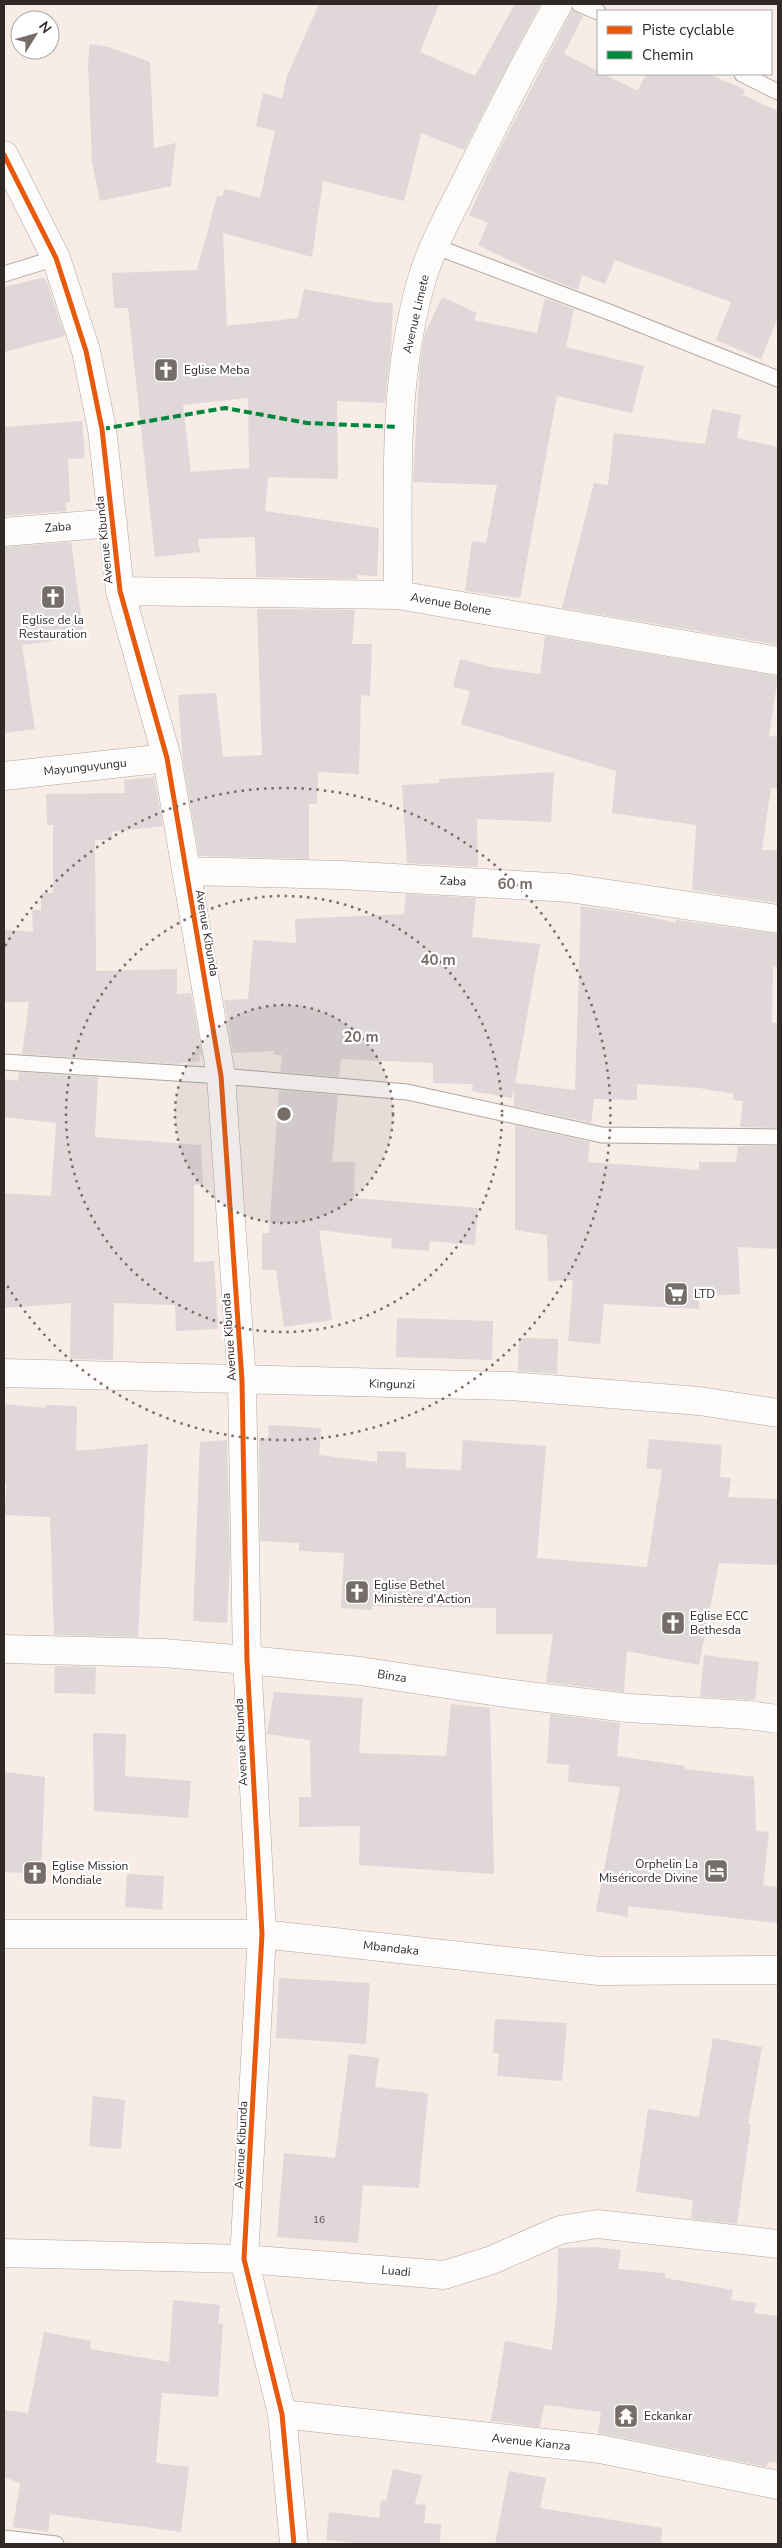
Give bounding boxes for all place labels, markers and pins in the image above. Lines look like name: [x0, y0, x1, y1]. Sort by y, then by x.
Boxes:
church icon: Eglise Meba: [153, 357, 179, 383]
place label: Eglise Meba: [184, 362, 250, 378]
church icon: Eglise de la Restauration: [40, 584, 66, 610]
place label: Eglise de la Restauration: [19, 612, 87, 642]
centre of rings: [275, 1105, 293, 1123]
supermarket icon: LTD: [663, 1281, 689, 1307]
place label: LTD: [694, 1286, 715, 1302]
place label: Eglise Bethel Ministère d'Action: [374, 1577, 471, 1607]
church icon: Eglise Bethel Ministère d'Action: [344, 1579, 370, 1605]
place label: Eglise ECC Bethesda: [690, 1608, 748, 1638]
church icon: Eglise ECC Bethesda: [660, 1610, 686, 1636]
place label: Orphelin La Miséricorde Divine: [599, 1856, 698, 1886]
place label: Eglise Mission Mondiale: [52, 1858, 128, 1888]
hotel icon: Orphelin La Miséricorde Divine: [703, 1858, 729, 1884]
church icon: Eglise Mission Mondiale: [22, 1860, 48, 1886]
temple icon: Eckankar: [613, 2403, 639, 2429]
place label: Eckankar: [644, 2408, 693, 2424]

